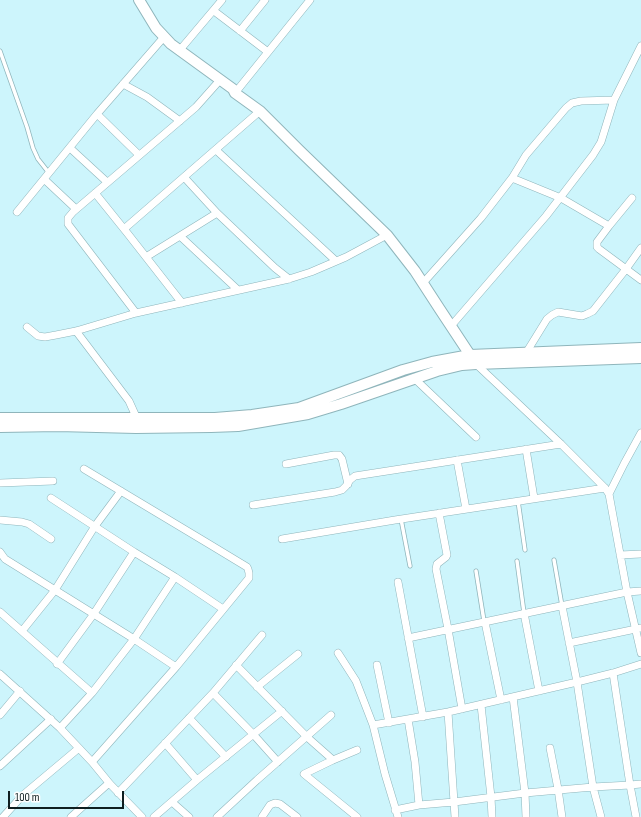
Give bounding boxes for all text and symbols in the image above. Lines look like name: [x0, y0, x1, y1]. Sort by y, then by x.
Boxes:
scale bar: [10, 783, 126, 809]
text: 100 m: [15, 790, 40, 805]

